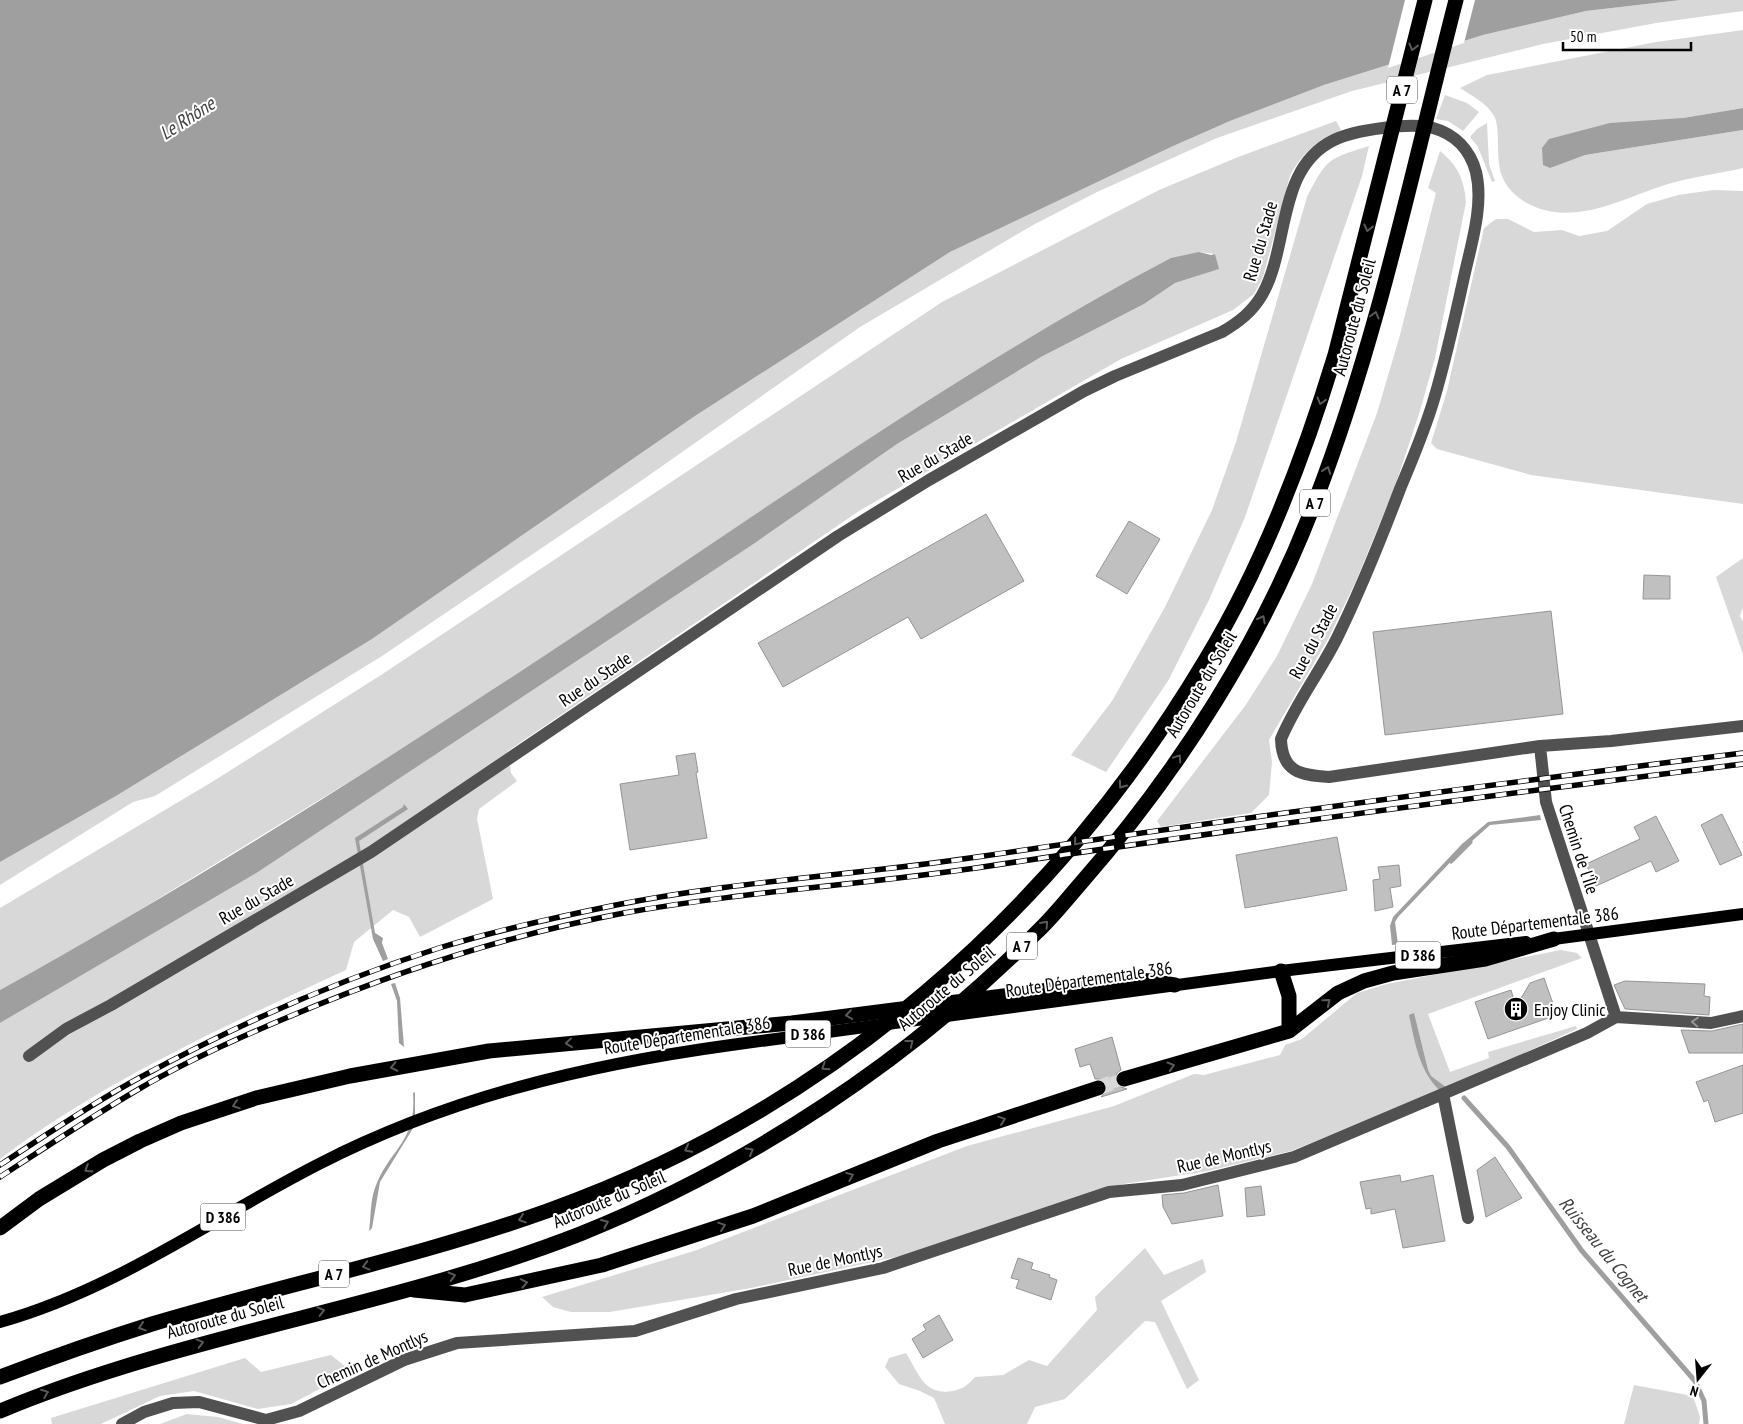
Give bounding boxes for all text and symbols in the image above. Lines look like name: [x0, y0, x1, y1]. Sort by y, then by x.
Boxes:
scale bar: [1563, 20, 1690, 52]
text: 50 m: [1570, 27, 1596, 46]
one-way arrow: [1408, 43, 1419, 52]
road number: A 7: [1387, 76, 1417, 104]
water label: Le Rhône: [155, 91, 220, 145]
street label: Rue du Stade: [1238, 198, 1282, 284]
one-way arrow: [1363, 223, 1374, 232]
street label: Autoroute du Soleil: [1327, 255, 1381, 378]
one-way arrow: [1369, 310, 1380, 319]
one-way arrow: [1316, 397, 1326, 405]
street label: Rue du Stade: [894, 426, 976, 488]
one-way arrow: [1321, 466, 1331, 475]
road number: A 7: [1300, 489, 1330, 516]
street label: Rue du Stade: [1284, 599, 1342, 683]
one-way arrow: [1256, 615, 1266, 624]
street label: Autoroute du Soleil: [1160, 626, 1242, 741]
street label: Rue du Stade: [554, 646, 636, 712]
one-way arrow: [1172, 754, 1181, 764]
one-way arrow: [1119, 779, 1128, 789]
street label: Chemin de l'Île: [1554, 801, 1604, 897]
one-way arrow: [1074, 836, 1083, 845]
street label: Rue du Stade: [215, 868, 297, 930]
street label: Route Départementale 386: [1450, 901, 1620, 945]
one-way arrow: [1039, 920, 1048, 929]
road number: A 7: [1007, 932, 1037, 959]
street label: Autoroute du Soleil: [893, 940, 1000, 1035]
road number: D 386: [1396, 942, 1440, 968]
street label: Route Départementale 386: [1004, 956, 1174, 1002]
building icon: Enjoy Clinic: [1503, 996, 1529, 1022]
place label: Enjoy Clinic: [1534, 998, 1606, 1021]
one-way arrow: [1322, 999, 1331, 1008]
street label: Route Départementale 386: [602, 1010, 772, 1060]
one-way arrow: [845, 1010, 854, 1020]
one-way arrow: [1691, 1017, 1699, 1028]
road number: D 386: [786, 1021, 830, 1048]
one-way arrow: [564, 1037, 572, 1048]
one-way arrow: [904, 1040, 913, 1048]
one-way arrow: [390, 1061, 399, 1072]
one-way arrow: [821, 1061, 831, 1070]
one-way arrow: [1166, 1061, 1175, 1071]
one-way arrow: [233, 1099, 241, 1109]
one-way arrow: [998, 1115, 1006, 1125]
street label: Rue de Montlys: [1175, 1134, 1273, 1178]
one-way arrow: [684, 1143, 693, 1153]
one-way arrow: [745, 1147, 754, 1157]
one-way arrow: [84, 1163, 93, 1173]
street label: Autoroute du Soleil: [549, 1165, 670, 1233]
one-way arrow: [845, 1172, 854, 1183]
water label: Ruisseau du Cognet: [1554, 1191, 1656, 1309]
road number: D 386: [200, 1204, 246, 1230]
one-way arrow: [518, 1213, 527, 1223]
one-way arrow: [600, 1219, 609, 1229]
one-way arrow: [717, 1222, 726, 1232]
street label: Rue de Montlys: [786, 1239, 884, 1281]
road number: A 7: [319, 1260, 349, 1288]
one-way arrow: [363, 1260, 371, 1270]
one-way arrow: [447, 1271, 456, 1282]
one-way arrow: [520, 1278, 529, 1288]
street label: Autoroute du Soleil: [164, 1290, 287, 1344]
one-way arrow: [316, 1306, 325, 1317]
one-way arrow: [138, 1322, 147, 1332]
street label: Chemin de Montlys: [313, 1324, 431, 1394]
one-way arrow: [195, 1339, 203, 1349]
north arrow: [1673, 1354, 1723, 1404]
text: N: [1688, 1382, 1700, 1401]
one-way arrow: [41, 1389, 49, 1399]

